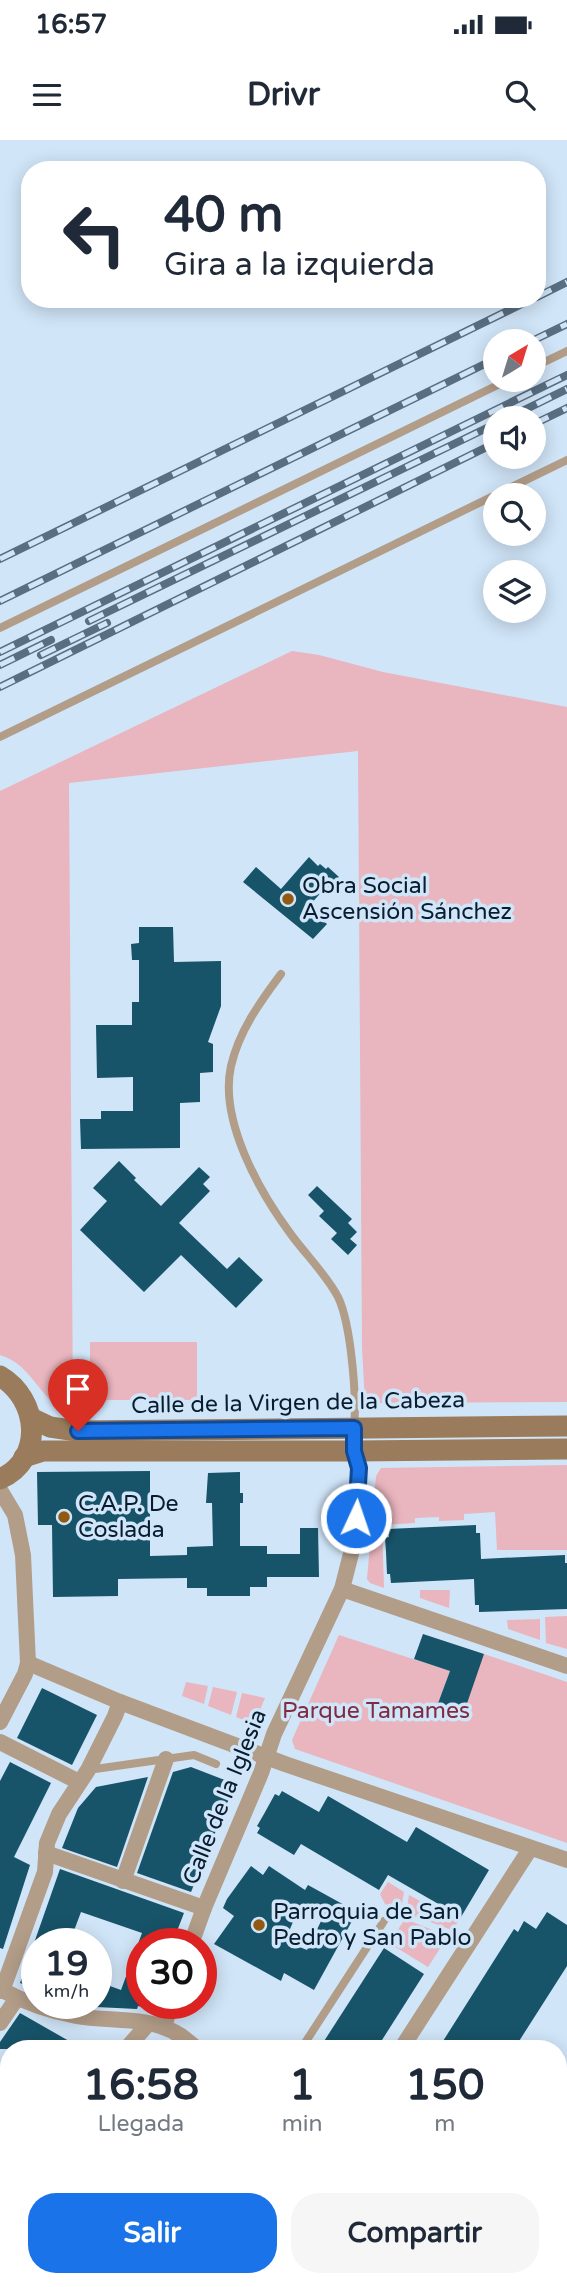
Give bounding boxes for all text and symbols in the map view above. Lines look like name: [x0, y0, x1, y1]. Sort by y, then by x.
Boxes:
text: 16:57: [35, 9, 107, 40]
icon: menu: [28, 76, 66, 114]
text: Drivr: [247, 76, 320, 114]
icon: search: [501, 76, 539, 114]
text: 40 m: [164, 186, 283, 245]
icon: left: [49, 189, 140, 280]
text: Gira a la izquierda: [164, 246, 435, 284]
north arrow: [483, 329, 546, 392]
map controls: [483, 329, 546, 623]
button: sound: [483, 406, 546, 469]
button: search: [483, 483, 546, 546]
button: layers: [483, 560, 546, 623]
place label: Obra Social Ascensión Sánchez: [302, 872, 512, 926]
marker: Obra Social Ascensión Sánchez: [280, 891, 296, 907]
pin: [48, 1359, 108, 1431]
icon: arrive: [59, 1370, 97, 1408]
street label: Calle de la Virgen de la Cabeza: [131, 1386, 465, 1420]
position arrow: [319, 1481, 393, 1555]
place label: C.A.P. De Coslada: [78, 1490, 179, 1544]
marker: C.A.P. De Coslada: [56, 1509, 72, 1525]
park label: Parque Tamames: [282, 1697, 470, 1725]
street label: Calle de la Iglesia: [177, 1705, 273, 1889]
place label: Parroquia de San Pedro y San Pablo: [273, 1898, 472, 1952]
marker: Parroquia de San Pedro y San Pablo: [251, 1917, 267, 1933]
speed limit sign: 30: [126, 1928, 217, 2019]
text: 19: [45, 1943, 88, 1985]
text: km/h: [44, 1980, 89, 2002]
text: 16:58: [83, 2060, 199, 2111]
text: 1: [289, 2060, 315, 2111]
text: 150: [405, 2060, 484, 2111]
text: Llegada: [97, 2110, 184, 2138]
text: min: [282, 2110, 323, 2138]
text: m: [434, 2110, 455, 2138]
button: Salir: [28, 2193, 277, 2273]
button: Compartir: [291, 2193, 539, 2273]

